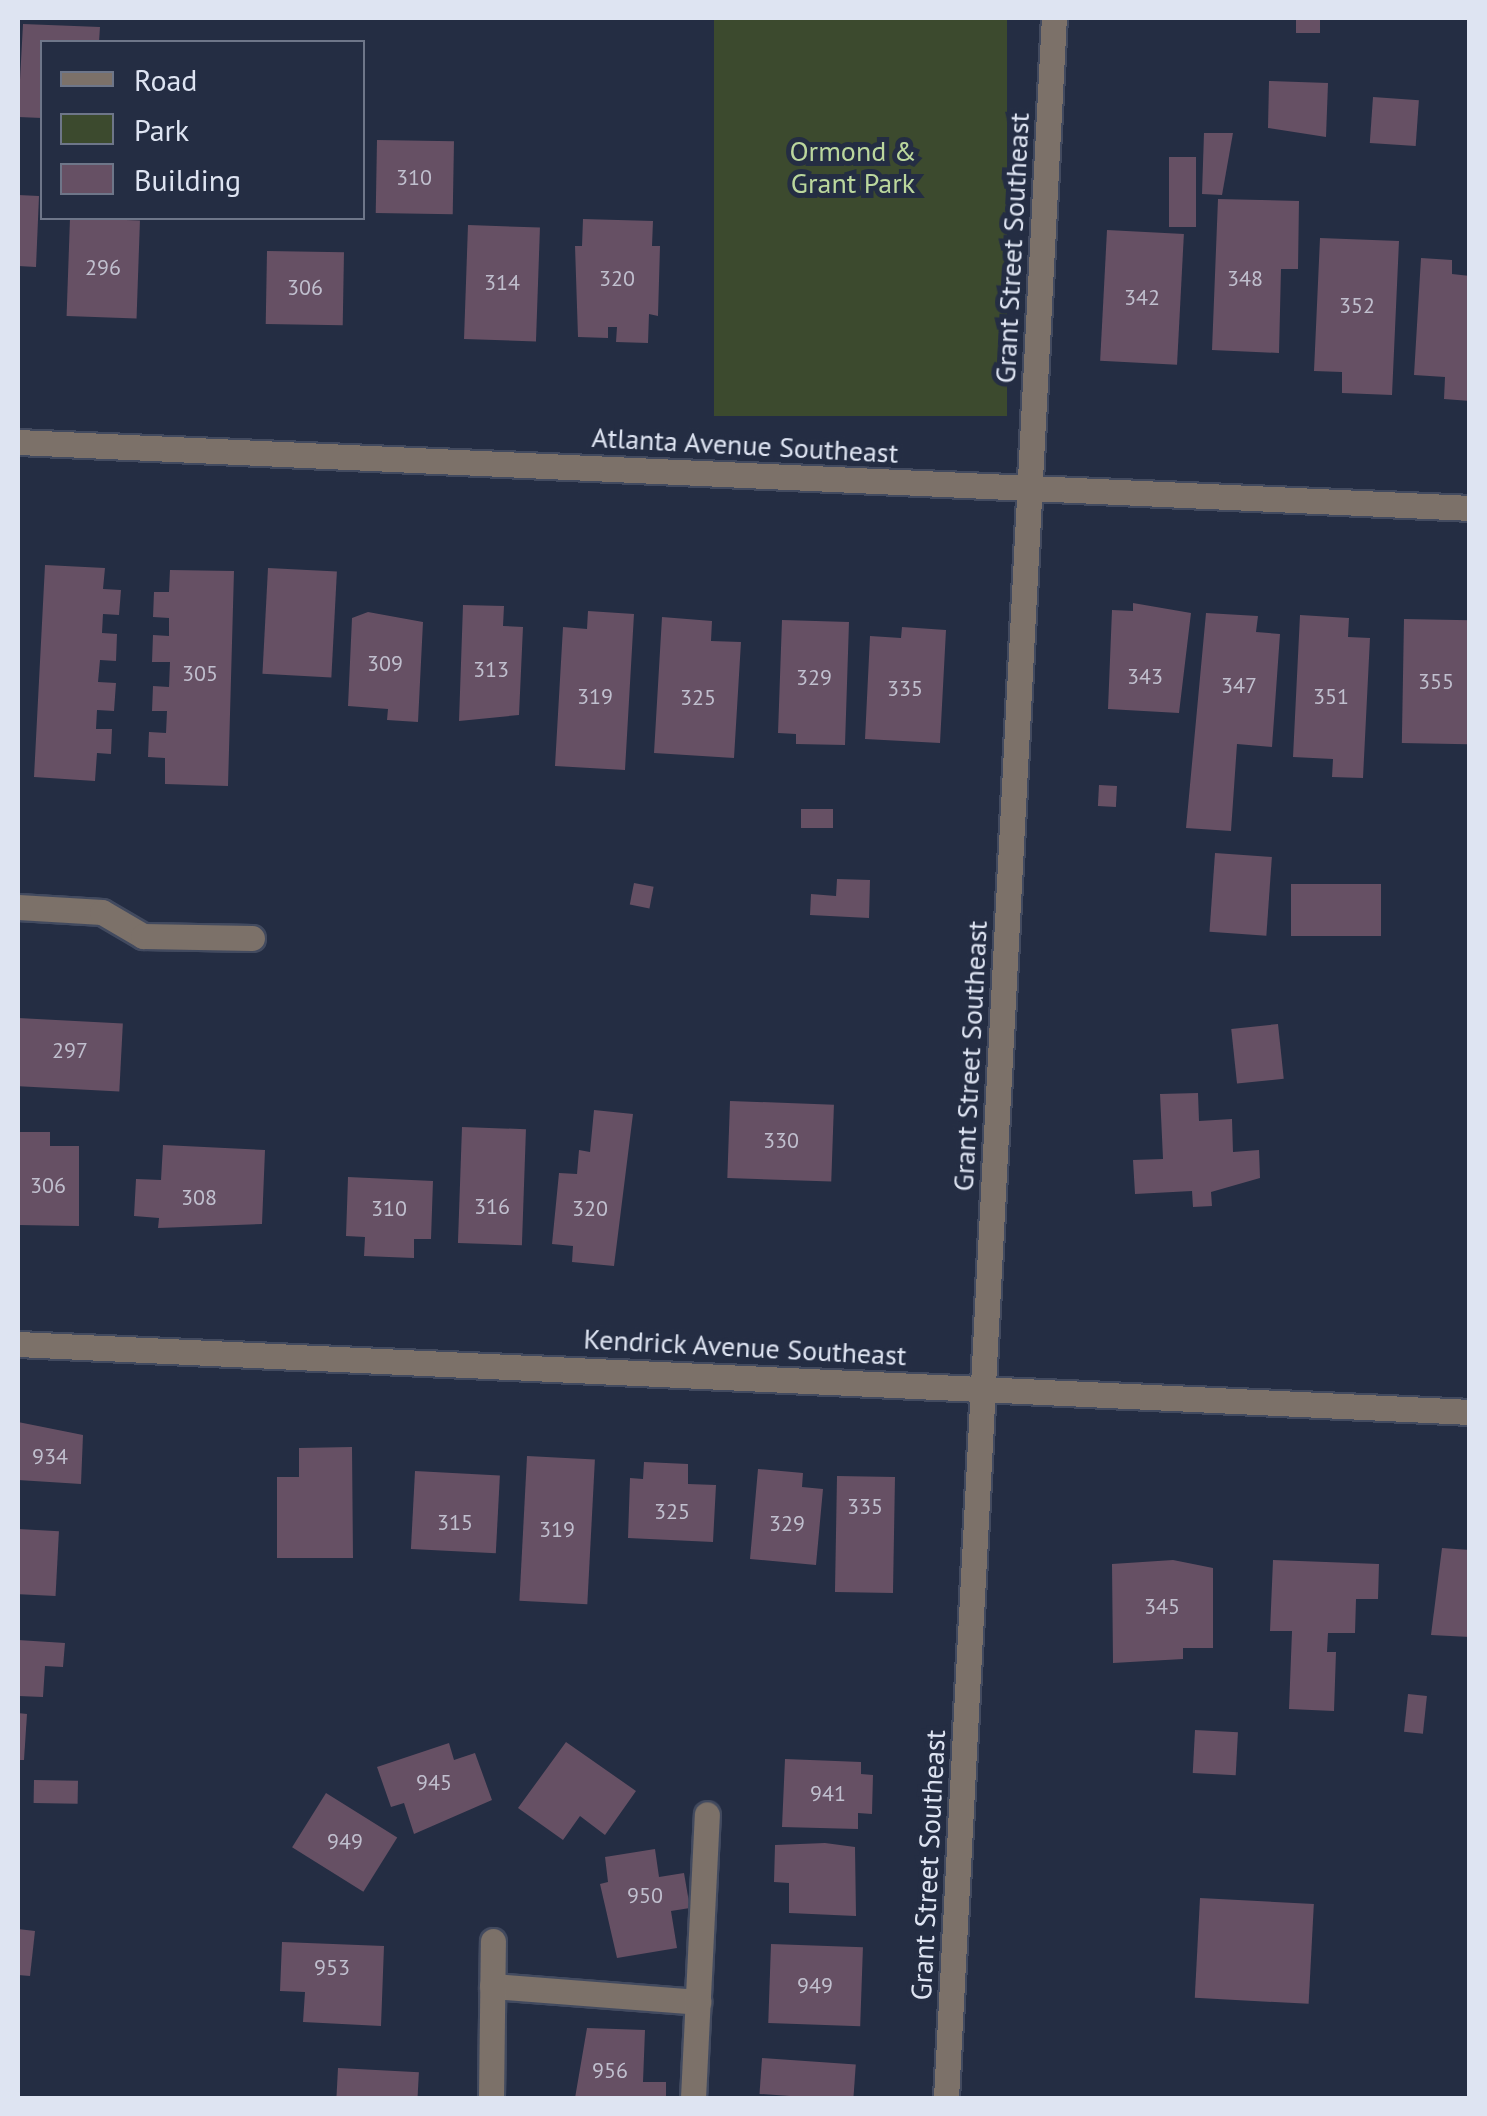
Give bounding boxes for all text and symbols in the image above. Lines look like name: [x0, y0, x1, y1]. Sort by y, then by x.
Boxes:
legend: [40, 40, 365, 220]
text: Road: [134, 60, 198, 99]
text: Park: [134, 110, 189, 149]
street label: Grant Street Southeast: [988, 112, 1036, 384]
park label: Ormond & Grant Park: [789, 134, 917, 200]
text: Building: [134, 160, 241, 199]
house number: 310: [396, 165, 432, 191]
house number: 296: [85, 255, 121, 281]
house number: 320: [599, 266, 635, 292]
house number: 348: [1227, 266, 1263, 292]
house number: 314: [484, 270, 520, 296]
house number: 306: [287, 275, 323, 301]
house number: 342: [1124, 285, 1160, 311]
house number: 352: [1339, 293, 1375, 319]
street label: Atlanta Avenue Southeast: [590, 420, 900, 470]
house number: 309: [367, 651, 403, 677]
house number: 313: [473, 657, 509, 683]
house number: 305: [182, 661, 218, 687]
house number: 343: [1127, 664, 1163, 690]
house number: 329: [796, 665, 832, 691]
house number: 355: [1418, 669, 1454, 695]
house number: 347: [1221, 673, 1257, 699]
house number: 335: [887, 676, 923, 702]
house number: 319: [577, 684, 613, 710]
house number: 351: [1313, 684, 1349, 710]
house number: 325: [680, 685, 716, 711]
street label: Grant Street Southeast: [946, 920, 994, 1192]
house number: 297: [52, 1038, 88, 1064]
house number: 330: [763, 1128, 799, 1154]
house number: 306: [30, 1173, 66, 1199]
house number: 308: [181, 1185, 217, 1211]
house number: 316: [474, 1194, 510, 1220]
house number: 310: [371, 1196, 407, 1222]
house number: 320: [572, 1196, 608, 1222]
street label: Kendrick Avenue Southeast: [582, 1322, 908, 1372]
house number: 934: [32, 1444, 68, 1470]
house number: 335: [847, 1494, 883, 1520]
house number: 325: [654, 1499, 690, 1525]
house number: 315: [437, 1510, 473, 1536]
house number: 329: [769, 1511, 805, 1537]
house number: 319: [539, 1517, 575, 1543]
house number: 345: [1144, 1594, 1180, 1620]
street label: Grant Street Southeast: [904, 1729, 952, 2001]
house number: 945: [416, 1770, 452, 1796]
house number: 941: [810, 1781, 846, 1807]
house number: 949: [327, 1829, 363, 1855]
house number: 950: [627, 1883, 663, 1909]
house number: 953: [314, 1955, 350, 1981]
house number: 949: [797, 1973, 833, 1999]
house number: 956: [592, 2058, 628, 2084]

